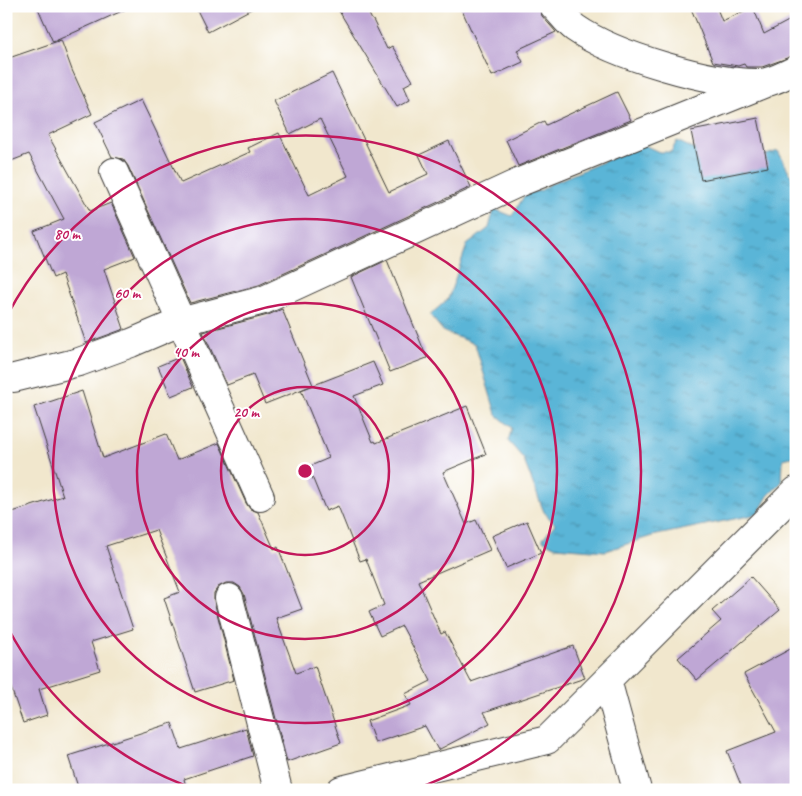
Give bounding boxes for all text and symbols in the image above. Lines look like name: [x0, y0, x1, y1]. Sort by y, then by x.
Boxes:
text: 80 m: [54, 225, 81, 244]
text: 60 m: [114, 284, 141, 303]
text: 40 m: [173, 343, 200, 362]
text: 20 m: [233, 403, 260, 422]
centre of rings: [296, 462, 314, 480]

